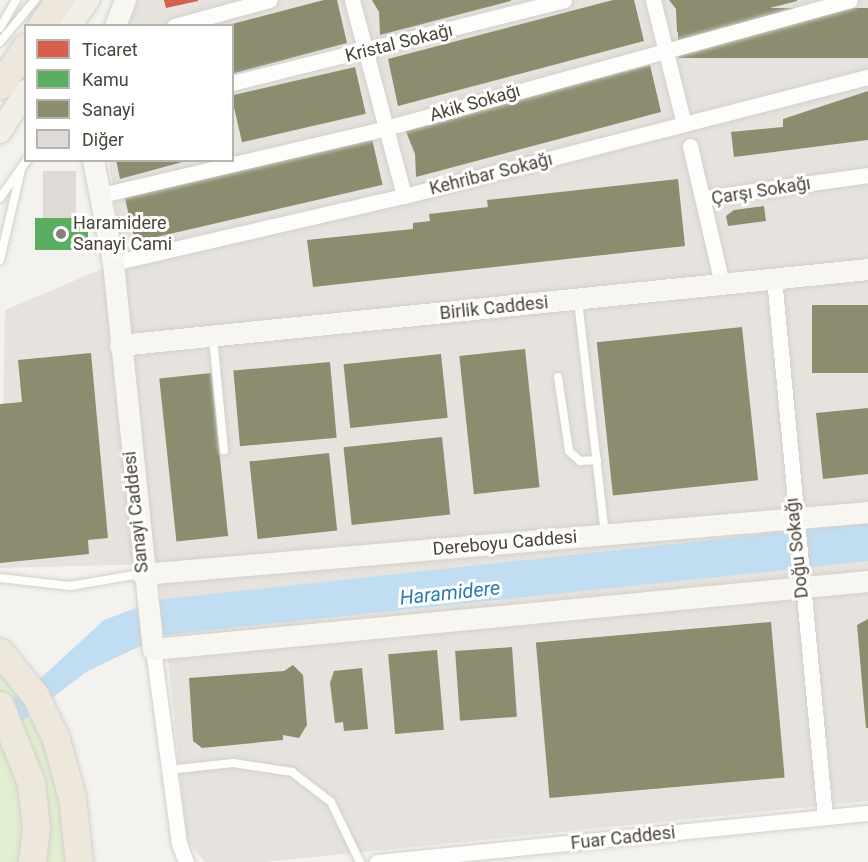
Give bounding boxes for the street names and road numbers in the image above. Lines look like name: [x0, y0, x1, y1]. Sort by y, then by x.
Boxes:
street label: Kristal Sokağı: [343, 19, 455, 67]
street label: Akik Sokağı: [427, 80, 523, 126]
street label: Kehribar Sokağı: [427, 148, 555, 200]
street label: Çarşı Sokağı: [710, 172, 812, 210]
street label: Birlik Caddesi: [439, 292, 549, 324]
street label: Sanayi Caddesi: [119, 450, 153, 574]
street label: Doğu Sokağı: [781, 497, 813, 599]
street label: Dereboyu Caddesi: [432, 526, 578, 560]
street label: Fuar Caddesi: [570, 822, 676, 854]

